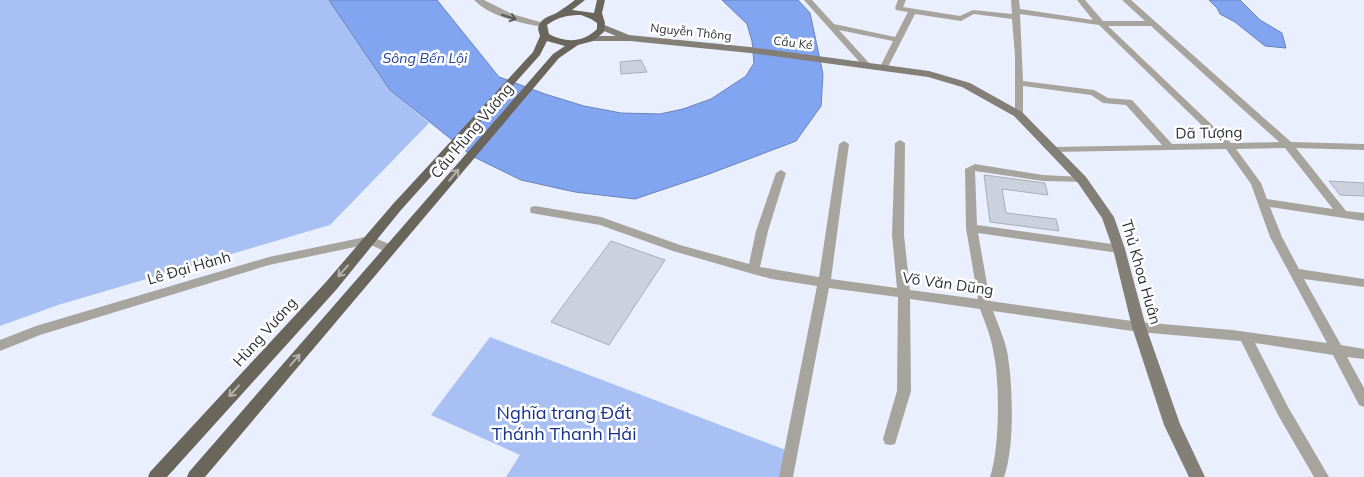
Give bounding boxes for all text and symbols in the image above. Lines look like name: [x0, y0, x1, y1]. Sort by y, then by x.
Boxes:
one-way arrow: [500, 13, 516, 22]
street label: Nguyễn Thông: [650, 20, 732, 43]
street label: Cầu Ké: [773, 33, 814, 52]
water label: Sông Bến Lội: [383, 49, 468, 67]
street label: Cầu Hùng Vương: [426, 79, 517, 182]
street label: Dã Tượng: [1175, 122, 1243, 143]
one-way arrow: [449, 169, 460, 182]
street label: Thủ Khoa Huân: [1117, 217, 1166, 326]
street label: Lê Đại Hành: [145, 247, 233, 288]
one-way arrow: [338, 264, 349, 277]
street label: Võ Văn Dũng: [901, 268, 995, 299]
street label: Hùng Vương: [229, 293, 301, 370]
one-way arrow: [289, 354, 300, 367]
one-way arrow: [228, 385, 240, 398]
park label: Nghĩa trang Đất Thánh Thanh Hải: [492, 401, 636, 445]

